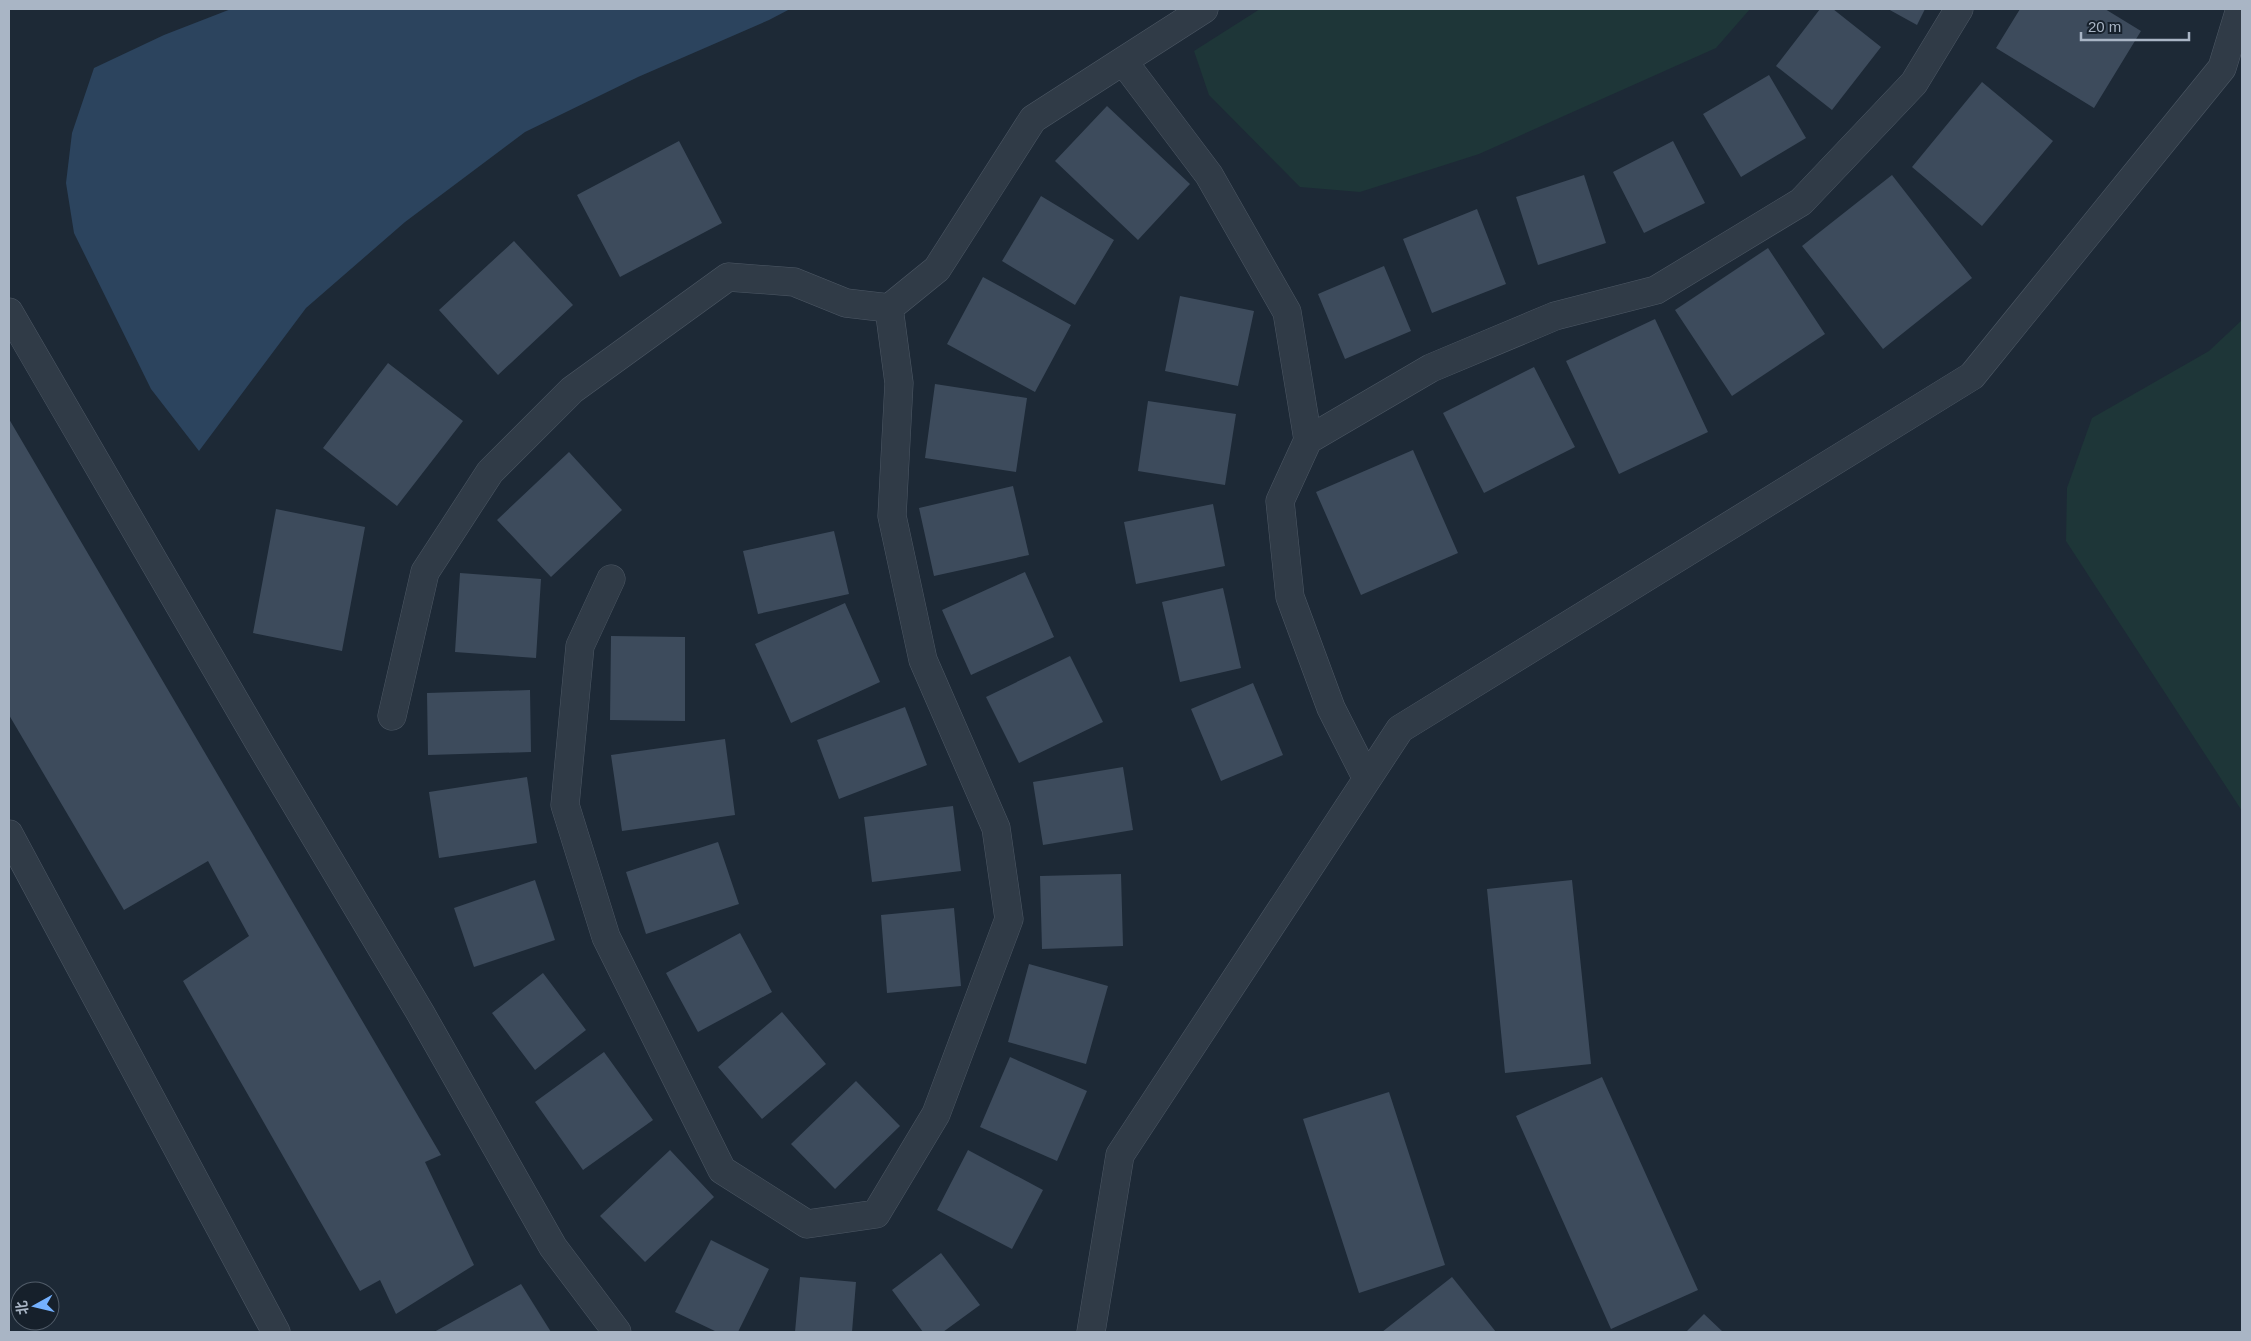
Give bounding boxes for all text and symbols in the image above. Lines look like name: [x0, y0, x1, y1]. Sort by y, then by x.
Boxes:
scale bar: [2081, 10, 2188, 42]
text: 20 m: [2088, 18, 2121, 35]
north arrow: [10, 1281, 60, 1331]
text: 北: [13, 1300, 31, 1316]

